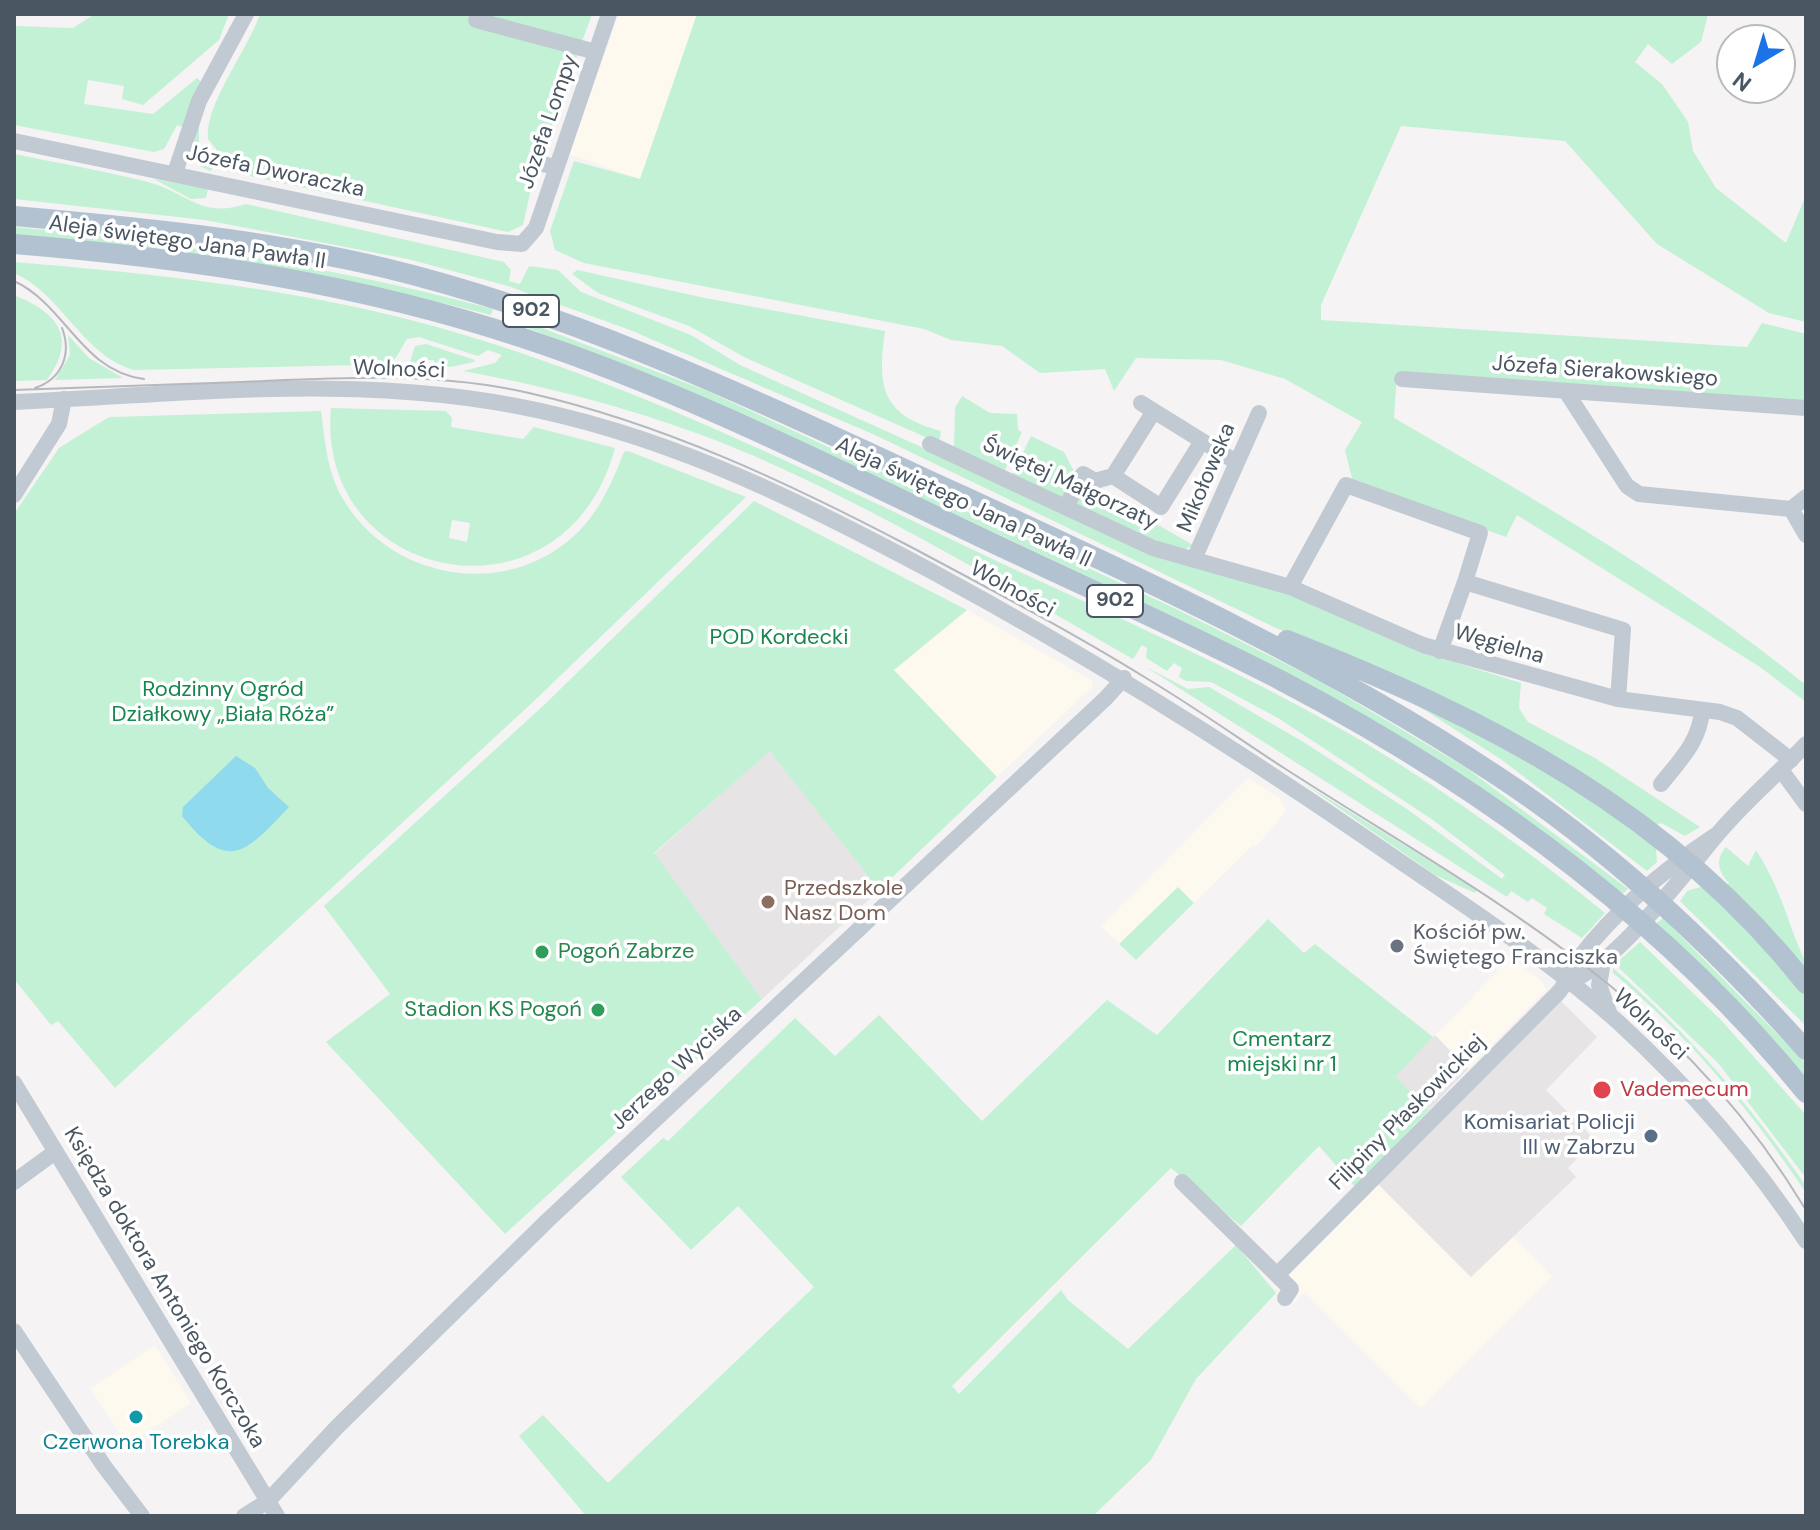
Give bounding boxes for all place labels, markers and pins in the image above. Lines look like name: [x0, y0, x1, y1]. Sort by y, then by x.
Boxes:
place label: Przedszkole Nasz Dom: [784, 876, 903, 928]
marker: Przedszkole Nasz Dom: [759, 893, 777, 911]
place label: Kościół pw. Świętego Franciszka: [1413, 920, 1618, 972]
marker: Kościół pw. Świętego Franciszka: [1388, 937, 1406, 955]
place label: Pogoń Zabrze: [558, 939, 694, 965]
marker: Pogoń Zabrze: [533, 943, 551, 961]
place label: Stadion KS Pogoń: [404, 997, 582, 1023]
marker: Stadion KS Pogoń: [589, 1001, 607, 1019]
place label: Vademecum: [1620, 1077, 1749, 1103]
marker: Vademecum: [1591, 1079, 1613, 1101]
place label: Komisariat Policji III w Zabrzu: [1464, 1110, 1635, 1162]
marker: Komisariat Policji III w Zabrzu: [1642, 1127, 1660, 1145]
marker: Czerwona Torebka: [127, 1408, 145, 1426]
place label: Czerwona Torebka: [43, 1430, 229, 1456]

